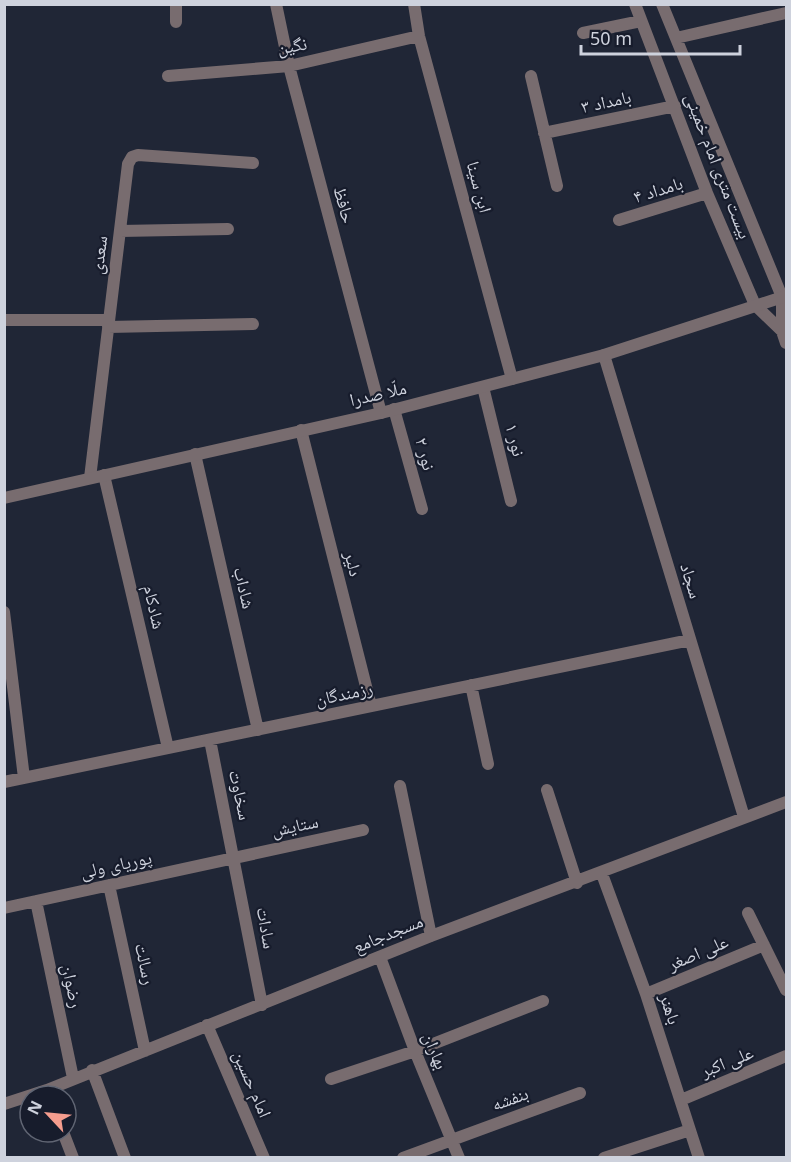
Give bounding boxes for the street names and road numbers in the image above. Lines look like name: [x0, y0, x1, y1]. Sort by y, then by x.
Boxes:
street label: نگین: [275, 31, 309, 59]
street label: بامداد ۳: [578, 84, 633, 118]
street label: بیست متری امام خمینی: [679, 89, 758, 242]
street label: ابن سینا: [462, 158, 498, 215]
street label: بامداد ۴: [630, 170, 686, 208]
street label: حافظ: [329, 184, 361, 226]
street label: سعدی: [84, 234, 112, 276]
street label: ملّا صدرا: [347, 375, 409, 411]
street label: نور ۱: [500, 421, 532, 459]
street label: نور ۲: [410, 435, 442, 473]
street label: دلیر: [339, 548, 369, 579]
street label: سجاد: [675, 560, 709, 601]
street label: شاداب: [229, 565, 261, 611]
street label: شادکام: [137, 582, 172, 631]
street label: رزمندگان: [313, 675, 375, 711]
street label: سخاوت: [224, 767, 258, 822]
street label: ستایش: [269, 808, 320, 842]
street label: پوریای ولی: [78, 845, 154, 883]
street label: سادات: [252, 905, 282, 951]
street label: مسجدجامع: [349, 908, 427, 959]
street label: علی اصغر: [663, 929, 732, 976]
street label: رسالت: [130, 941, 162, 987]
street label: رضوان: [57, 962, 89, 1010]
street label: باهنر: [654, 989, 687, 1027]
street label: بهاران: [418, 1028, 454, 1073]
street label: علی اکبر: [696, 1040, 757, 1083]
street label: امام حسین: [227, 1046, 278, 1121]
street label: بنفشه: [488, 1080, 531, 1116]

